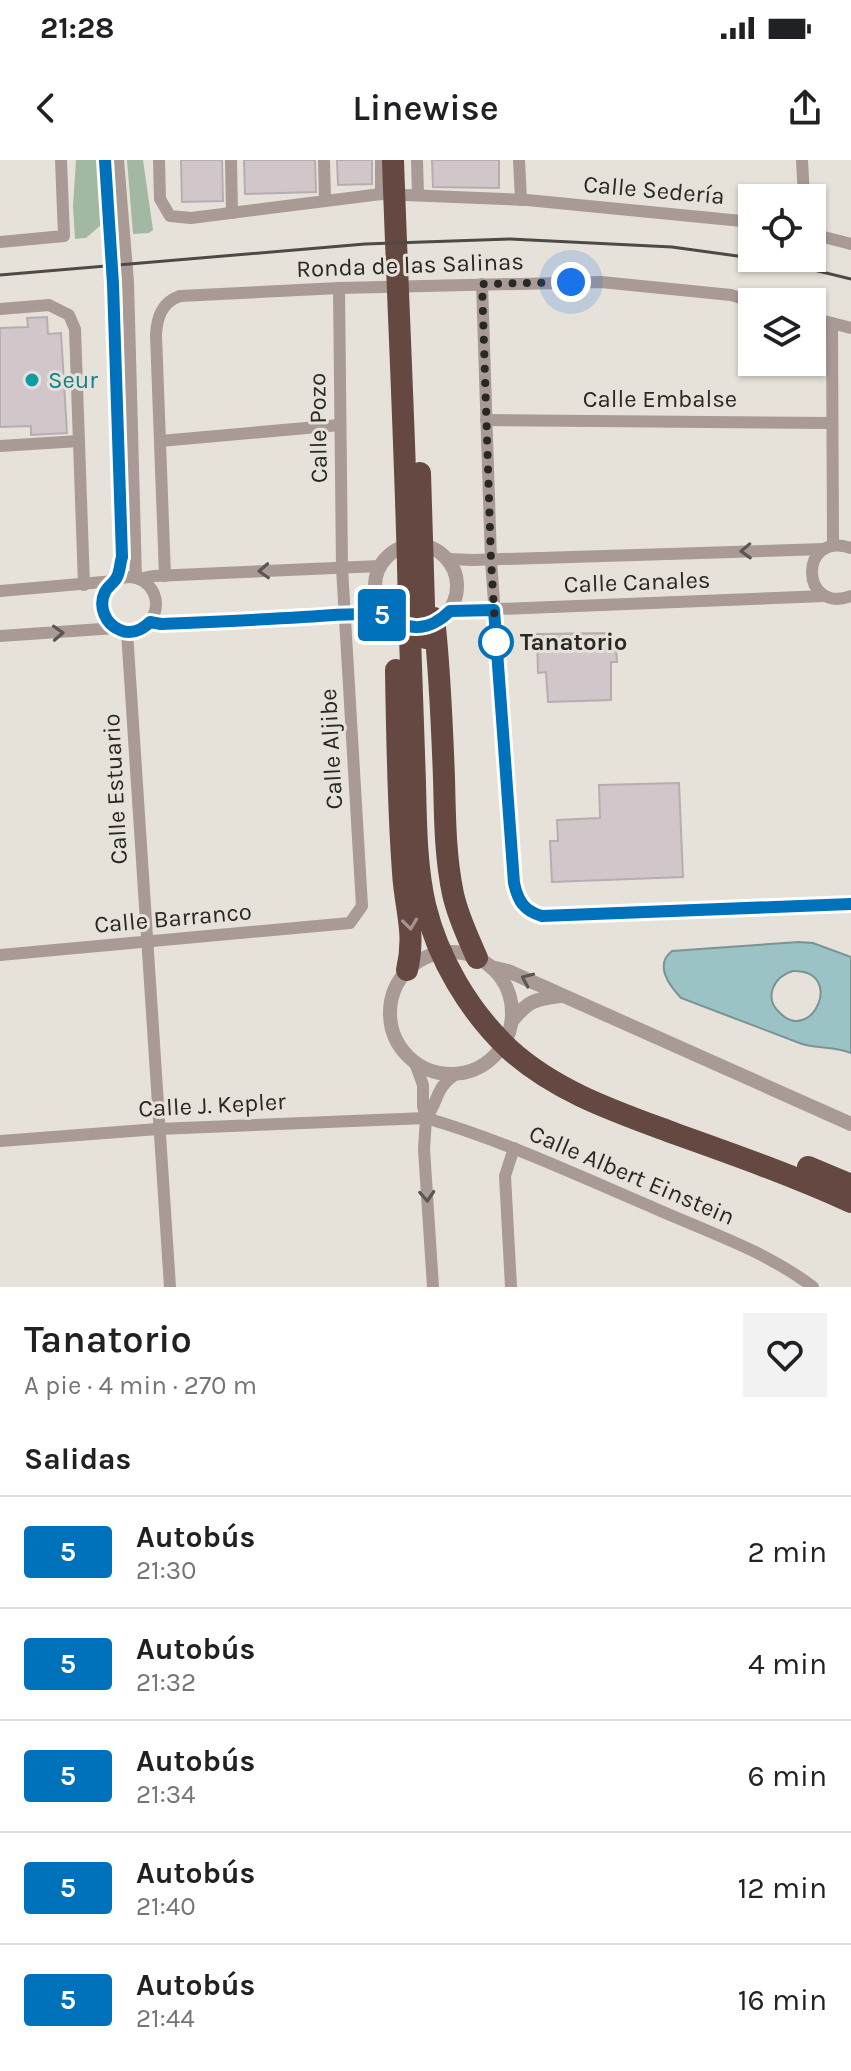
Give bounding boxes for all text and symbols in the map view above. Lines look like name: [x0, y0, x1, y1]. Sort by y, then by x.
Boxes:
text: 21:28: [40, 10, 114, 46]
icon: back: [24, 86, 68, 130]
icon: share: [783, 86, 827, 130]
text: Linewise: [352, 87, 499, 129]
street label: Calle Sedería: [582, 170, 726, 210]
map controls: [738, 184, 826, 376]
button: locate: [738, 184, 826, 272]
street label: Ronda de las Salinas: [296, 247, 524, 283]
your location: [551, 262, 591, 302]
button: layers: [738, 288, 826, 376]
place label: Seur: [48, 366, 98, 394]
marker: Seur: [23, 371, 41, 389]
street label: Calle Pozo: [303, 373, 333, 483]
street label: Calle Embalse: [583, 385, 737, 413]
one-way arrow: [739, 543, 752, 560]
one-way arrow: [257, 563, 270, 580]
street label: Calle Canales: [563, 565, 711, 599]
line badge: 5: [356, 589, 408, 641]
text: 5: [374, 598, 390, 631]
one-way arrow: [52, 625, 65, 642]
marker: Tanatorio: [479, 625, 513, 659]
place label: Tanatorio: [520, 628, 627, 656]
street label: Calle Aljibe: [314, 688, 348, 810]
street label: Calle Estuario: [97, 713, 133, 865]
street label: Calle Barranco: [93, 897, 253, 939]
one-way arrow: [401, 918, 418, 931]
one-way arrow: [520, 973, 535, 989]
street label: Calle J. Kepler: [138, 1087, 287, 1123]
street label: Calle Albert Einstein: [525, 1119, 739, 1231]
one-way arrow: [418, 1190, 435, 1203]
button: heart: [743, 1313, 827, 1397]
text: Tanatorio: [24, 1317, 192, 1362]
text: A pie · 4 min · 270 m: [24, 1370, 257, 1401]
text: Salidas: [24, 1441, 131, 1477]
text: Autobús: [136, 1519, 255, 1555]
text: 2 min: [747, 1534, 827, 1570]
text: 5: [60, 1535, 76, 1568]
text: 21:30: [136, 1555, 196, 1586]
text: Autobús: [136, 1631, 255, 1667]
text: 4 min: [748, 1646, 827, 1682]
text: 5: [60, 1647, 76, 1680]
text: 21:32: [136, 1667, 196, 1698]
text: Autobús: [136, 1743, 255, 1779]
text: 6 min: [748, 1758, 827, 1794]
text: 5: [60, 1759, 76, 1792]
text: 21:34: [136, 1779, 196, 1810]
text: Autobús: [136, 1855, 255, 1891]
text: 12 min: [737, 1870, 827, 1906]
text: 5: [60, 1871, 76, 1904]
text: 21:40: [136, 1891, 196, 1922]
text: Autobús: [136, 1967, 255, 2003]
text: 16 min: [738, 1982, 827, 2018]
text: 5: [60, 1983, 76, 2016]
text: 21:44: [136, 2003, 195, 2034]

